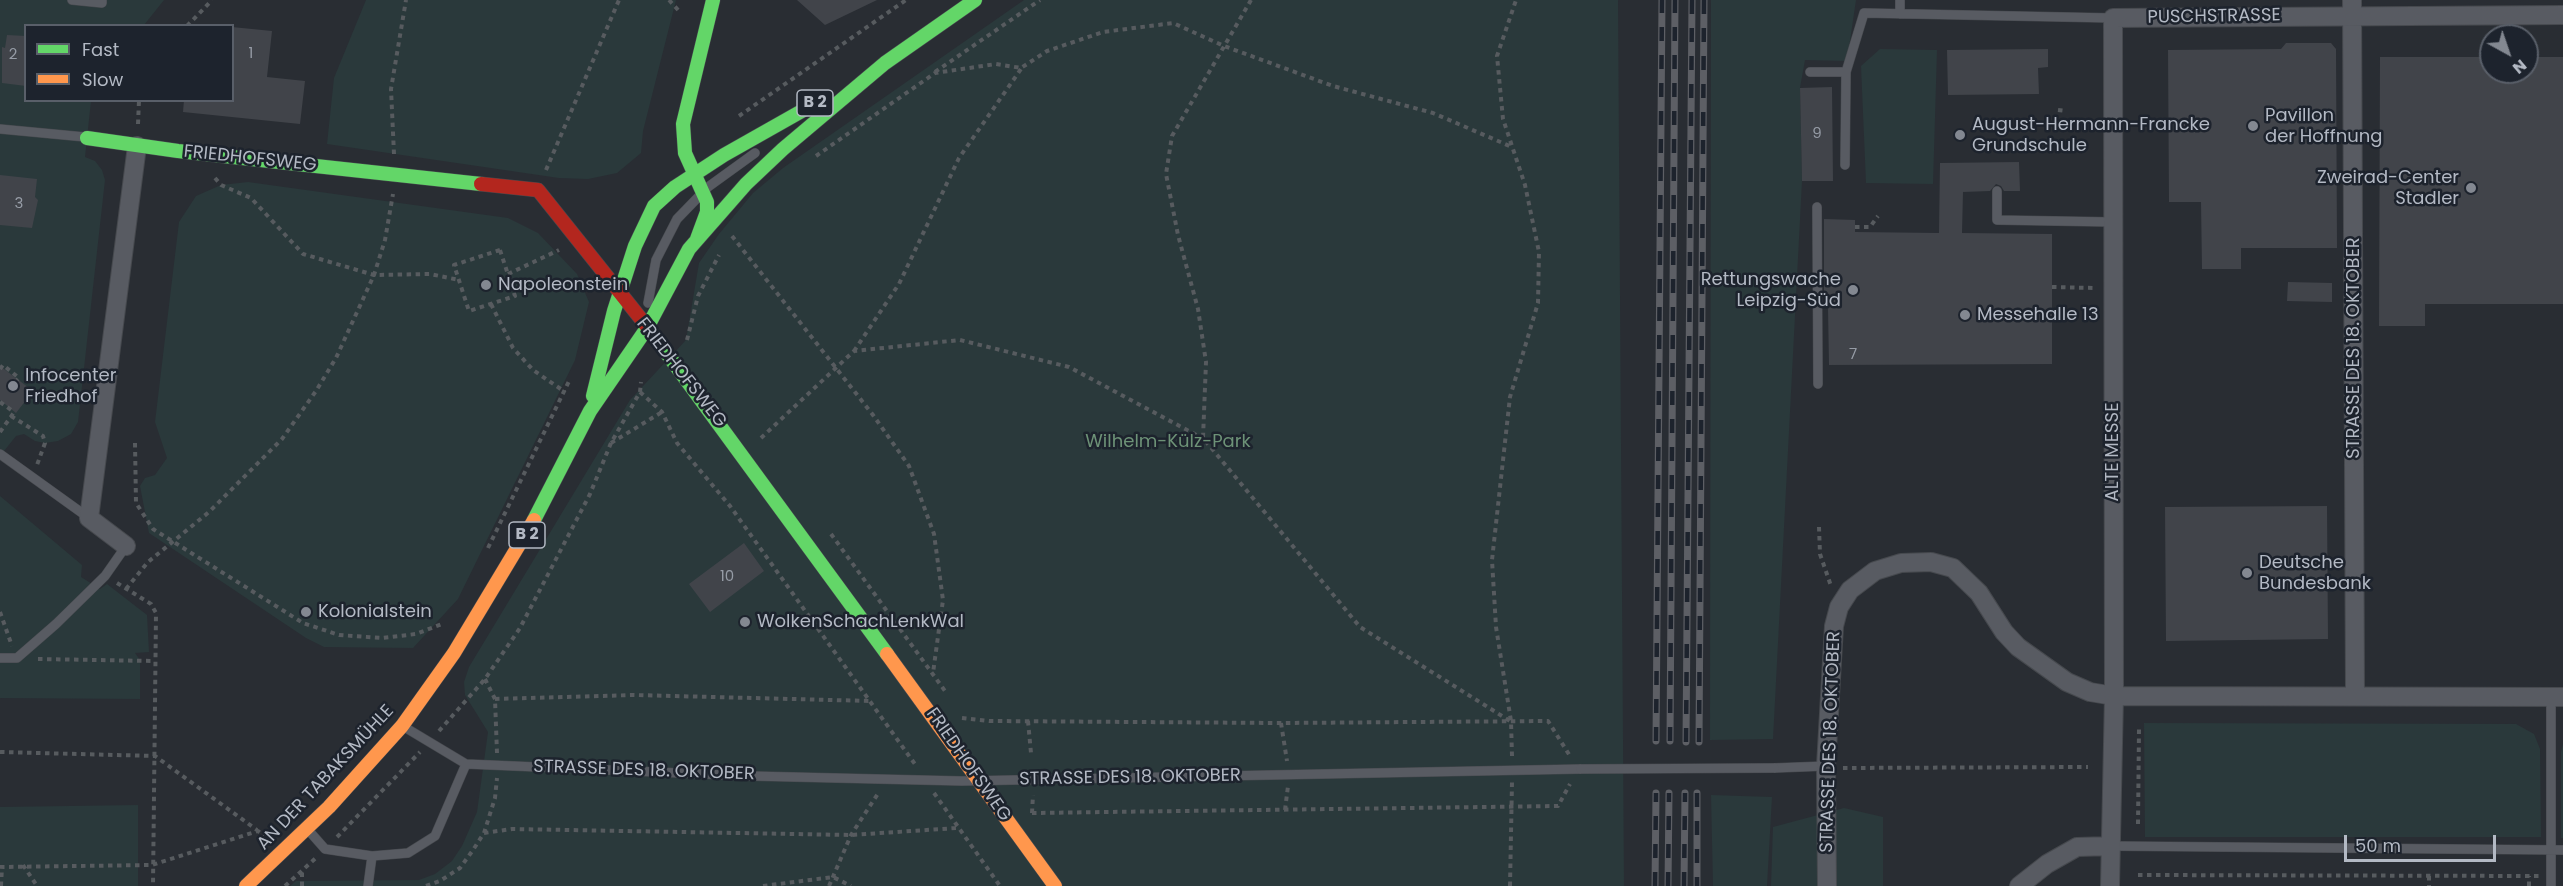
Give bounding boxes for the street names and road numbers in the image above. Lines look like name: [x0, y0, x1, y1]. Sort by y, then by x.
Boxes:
street label: PUSCHSTRASSE: [2147, 5, 2281, 29]
road number: B 2: [797, 90, 833, 116]
street label: FRIEDHOFSWEG: [183, 141, 317, 177]
street label: STRASSE DES 18. OKTOBER: [2343, 237, 2365, 459]
street label: FRIEDHOFSWEG: [631, 314, 731, 432]
street label: ALTE MESSE: [2102, 403, 2124, 501]
road number: B 2: [509, 522, 545, 548]
street label: STRASSE DES 18. OKTOBER: [1816, 631, 1846, 853]
street label: AN DER TABAKSMÜHLE: [253, 701, 399, 855]
street label: FRIEDHOFSWEG: [921, 704, 1015, 826]
street label: STRASSE DES 18. OKTOBER: [533, 756, 755, 786]
street label: STRASSE DES 18. OKTOBER: [1019, 765, 1241, 791]

